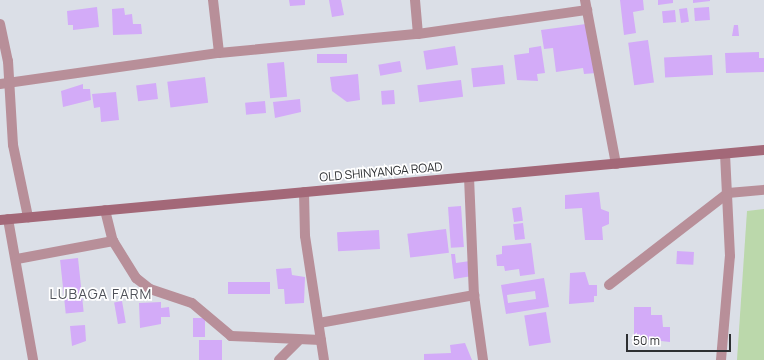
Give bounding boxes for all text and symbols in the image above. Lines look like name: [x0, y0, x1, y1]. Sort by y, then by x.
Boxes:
street label: OLD SHINYANGA ROAD: [319, 159, 443, 185]
district label: LUBAGA FARM: [50, 286, 152, 302]
scale bar: [628, 326, 733, 352]
text: 50 m: [633, 332, 660, 349]

